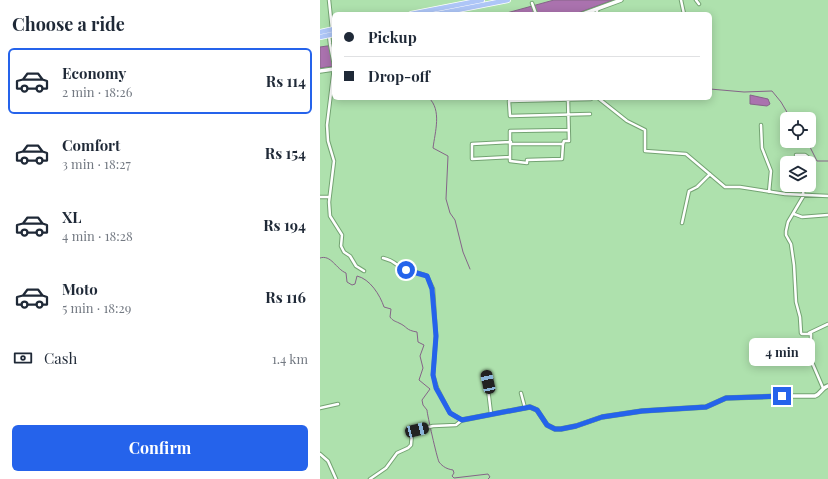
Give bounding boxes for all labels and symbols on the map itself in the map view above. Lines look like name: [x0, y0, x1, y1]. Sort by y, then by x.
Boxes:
route start: [397, 261, 415, 279]
callout: 4 min: [749, 338, 815, 366]
car: [480, 369, 496, 395]
route end: [773, 387, 791, 405]
car: [404, 421, 430, 439]

